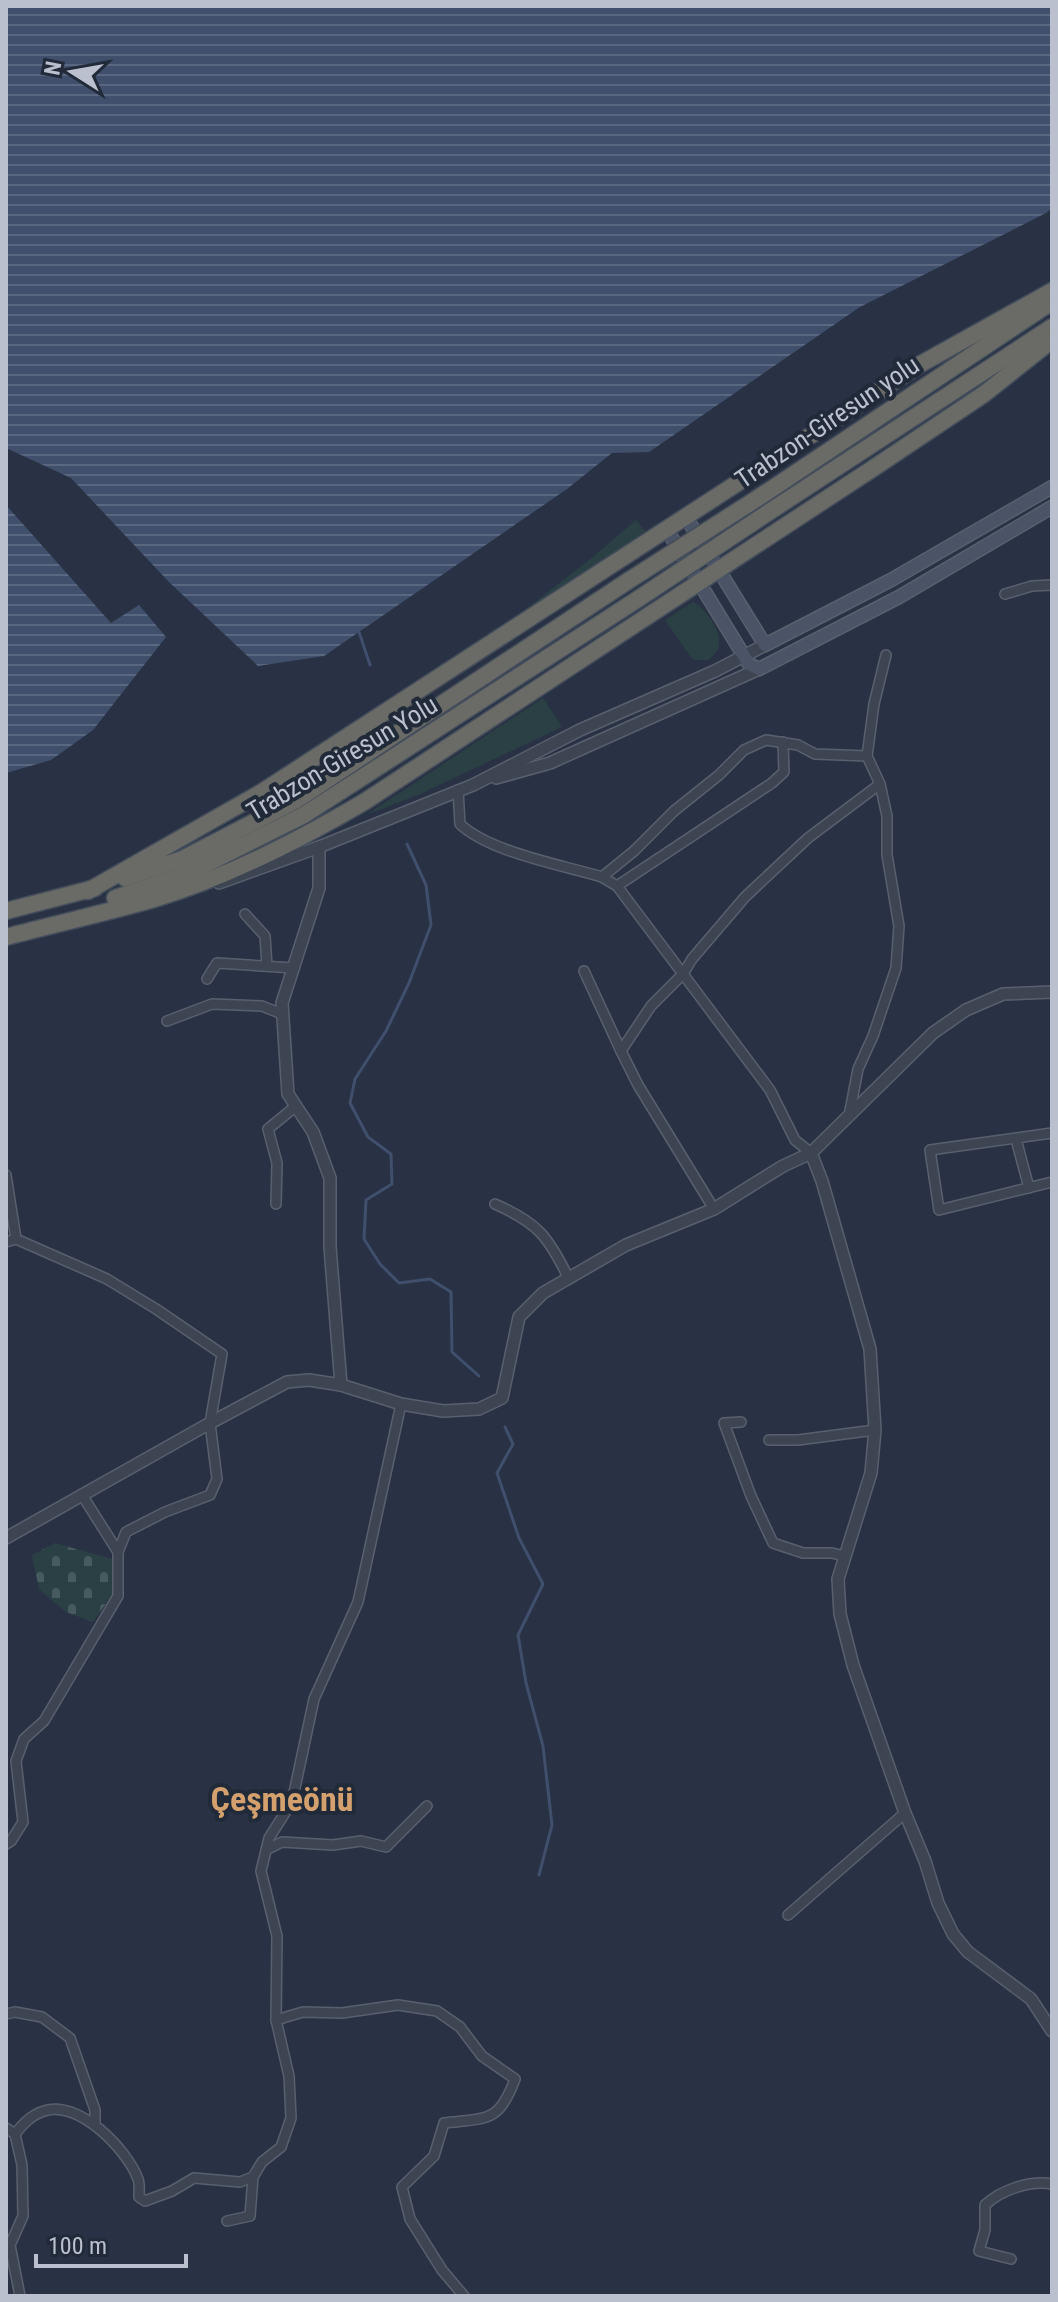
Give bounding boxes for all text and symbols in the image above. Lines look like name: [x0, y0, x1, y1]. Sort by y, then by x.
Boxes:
north arrow: [32, 32, 112, 112]
text: N: [39, 59, 66, 77]
street label: Trabzon-Giresun yolu: [730, 350, 924, 494]
street label: Trabzon-Giresun Yolu: [241, 689, 443, 827]
district label: Çeşmeönü: [211, 1779, 353, 1819]
scale bar: [36, 2218, 186, 2268]
text: 100 m: [48, 2232, 107, 2260]

